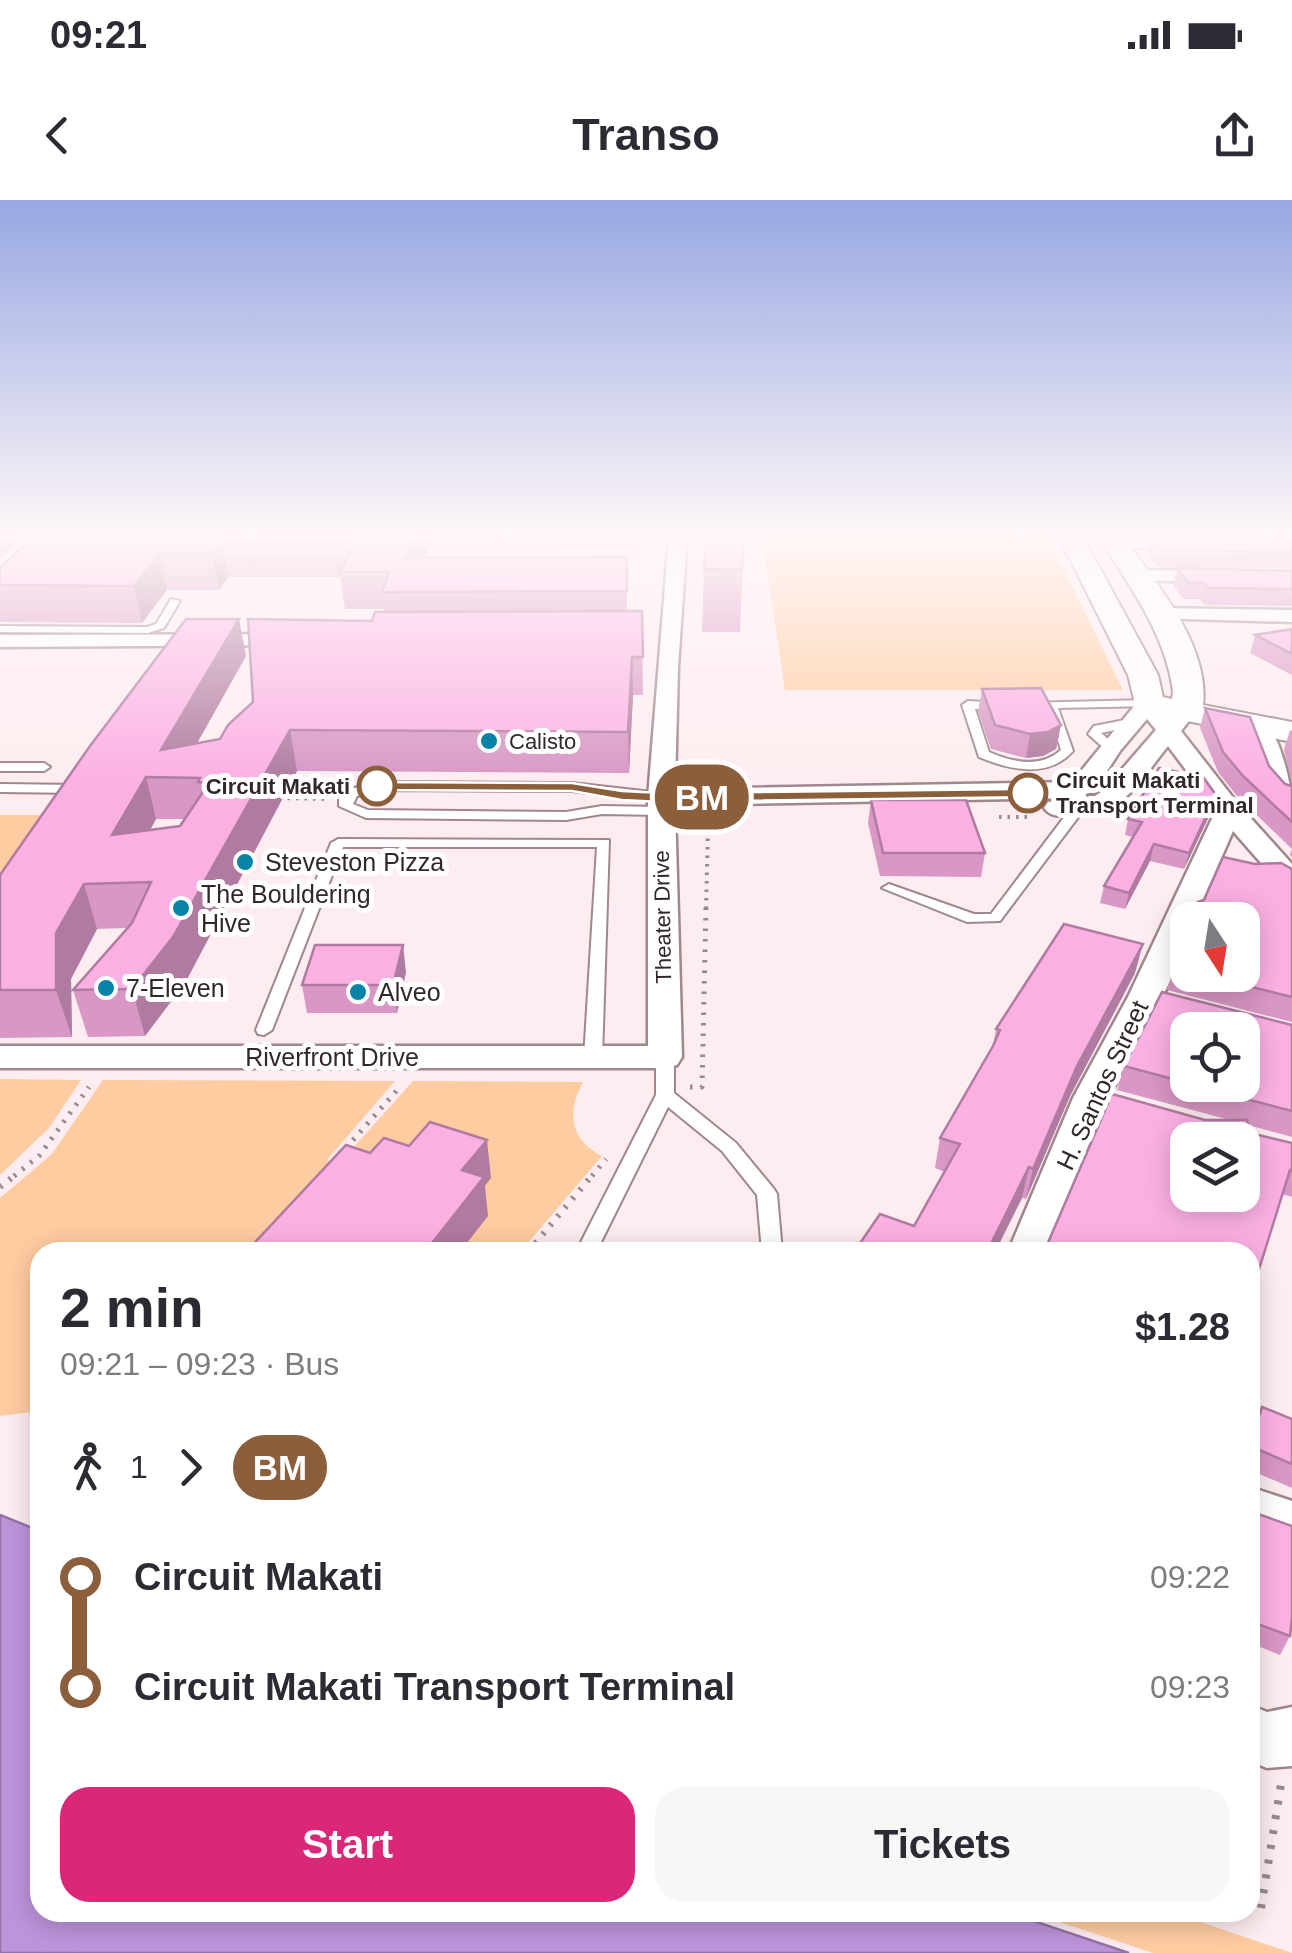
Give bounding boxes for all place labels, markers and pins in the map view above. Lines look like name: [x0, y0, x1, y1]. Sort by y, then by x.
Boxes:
place label: Calisto: [509, 729, 576, 754]
marker: Calisto: [478, 730, 500, 752]
marker: Circuit Makati: [358, 767, 396, 805]
place label: Circuit Makati Transport Terminal: [1056, 768, 1254, 818]
place label: Circuit Makati: [206, 774, 350, 799]
marker: Circuit Makati Transport Terminal: [1009, 774, 1047, 812]
place label: Steveston Pizza: [265, 848, 444, 876]
marker: Steveston Pizza: [234, 851, 256, 873]
place label: The Bouldering Hive: [201, 880, 371, 937]
marker: The Bouldering Hive: [170, 897, 192, 919]
place label: 7-Eleven: [126, 974, 225, 1002]
marker: 7-Eleven: [95, 977, 117, 999]
place label: Alveo: [378, 978, 441, 1006]
marker: Alveo: [347, 981, 369, 1003]

